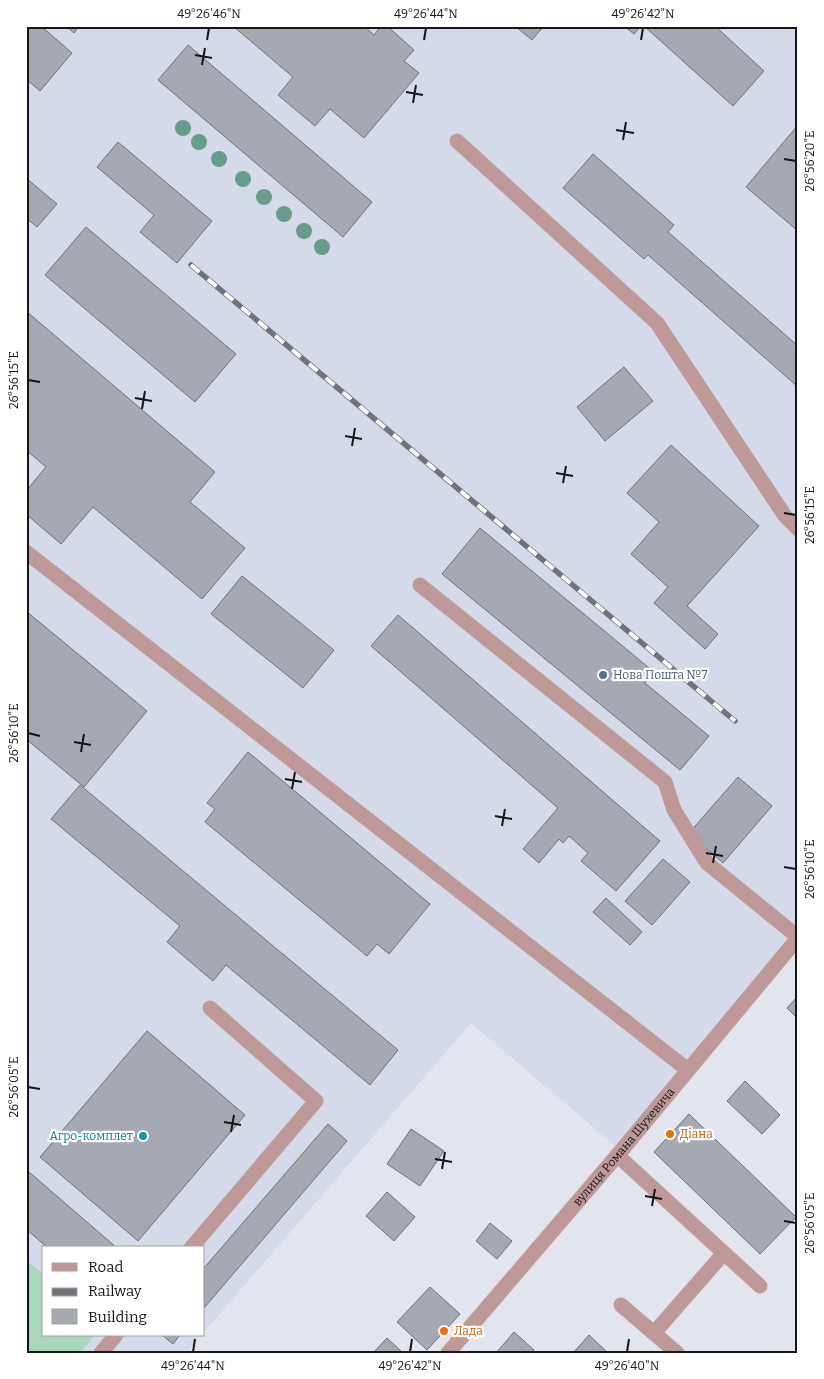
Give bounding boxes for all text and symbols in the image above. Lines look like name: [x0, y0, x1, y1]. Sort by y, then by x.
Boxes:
text: 49°26'46"N: [177, 7, 241, 21]
text: 49°26'44"N: [394, 7, 458, 21]
text: 49°26'42"N: [611, 7, 675, 21]
text: 26°56'20"E: [803, 130, 817, 192]
text: 26°56'15"E: [7, 351, 21, 409]
text: 26°56'15"E: [803, 486, 817, 544]
place label: Нова Пошта №7: [613, 668, 708, 682]
marker: Нова Пошта №7: [597, 669, 609, 681]
text: 26°56'10"E: [7, 703, 21, 763]
text: 26°56'10"E: [803, 839, 817, 899]
text: 26°56'05"E: [7, 1057, 21, 1117]
street label: вулиця Романа Шухевича: [570, 1085, 678, 1209]
place label: Діана: [680, 1127, 713, 1141]
marker: Діана: [664, 1128, 676, 1140]
place label: Агро-комплет: [49, 1129, 133, 1143]
marker: Агро-комплет: [137, 1130, 149, 1142]
text: 26°56'05"E: [803, 1193, 817, 1253]
legend: [42, 1246, 205, 1336]
text: Road: [88, 1258, 123, 1276]
text: Railway: [88, 1282, 142, 1300]
text: Building: [88, 1308, 147, 1326]
place label: Лада: [454, 1324, 483, 1338]
marker: Лада: [438, 1325, 450, 1337]
text: 49°26'44"N: [161, 1359, 225, 1373]
text: 49°26'42"N: [378, 1359, 442, 1373]
text: 49°26'40"N: [595, 1359, 660, 1373]

